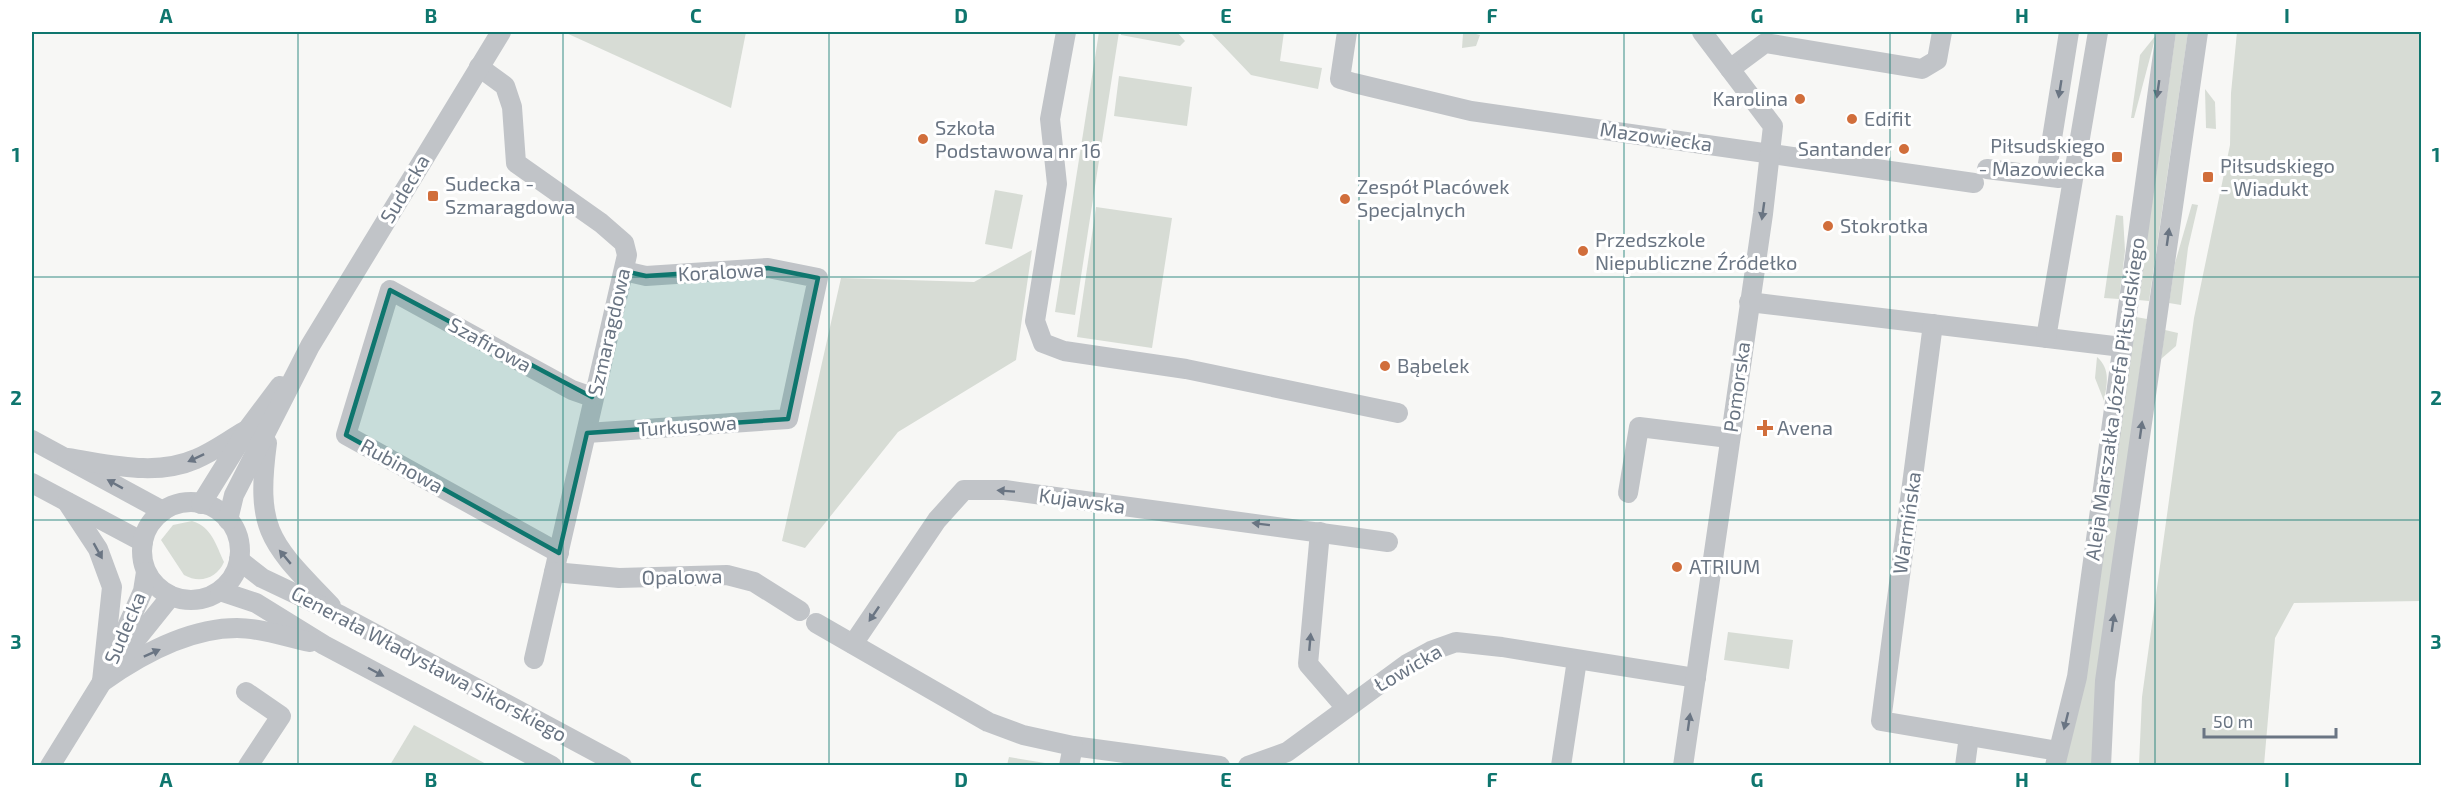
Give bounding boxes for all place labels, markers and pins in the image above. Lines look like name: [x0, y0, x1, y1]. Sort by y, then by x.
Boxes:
place label: Karolina: [1713, 86, 1788, 110]
marker: Karolina: [1793, 92, 1807, 106]
place label: Edifit: [1864, 106, 1912, 130]
marker: Edifit: [1845, 112, 1859, 126]
place label: Szkoła Podstawowa nr 16: [935, 115, 1101, 162]
marker: Szkoła Podstawowa nr 16: [916, 132, 930, 146]
place label: Piłsudskiego - Mazowiecka: [1978, 133, 2105, 180]
place label: Santander: [1798, 136, 1892, 160]
marker: Santander: [1897, 142, 1911, 156]
marker: Piłsudskiego - Mazowiecka: [2110, 150, 2124, 164]
place label: Piłsudskiego - Wiadukt: [2220, 153, 2335, 200]
marker: Piłsudskiego - Wiadukt: [2201, 170, 2215, 184]
place label: Sudecka - Szmaragdowa: [445, 171, 575, 218]
place label: Zespół Placówek Specjalnych: [1357, 174, 1510, 221]
marker: Sudecka - Szmaragdowa: [426, 189, 440, 203]
marker: Zespół Placówek Specjalnych: [1338, 192, 1352, 206]
place label: Stokrotka: [1840, 213, 1928, 237]
marker: Stokrotka: [1821, 219, 1835, 233]
place label: Przedszkole Niepubliczne Źródełko: [1595, 227, 1797, 274]
marker: Przedszkole Niepubliczne Źródełko: [1576, 244, 1590, 258]
place label: Bąbelek: [1397, 353, 1469, 377]
marker: Bąbelek: [1378, 359, 1392, 373]
place label: Avena: [1777, 415, 1833, 439]
marker: Avena: [1758, 421, 1772, 435]
place label: ATRIUM: [1689, 554, 1760, 578]
marker: ATRIUM: [1670, 560, 1684, 574]

